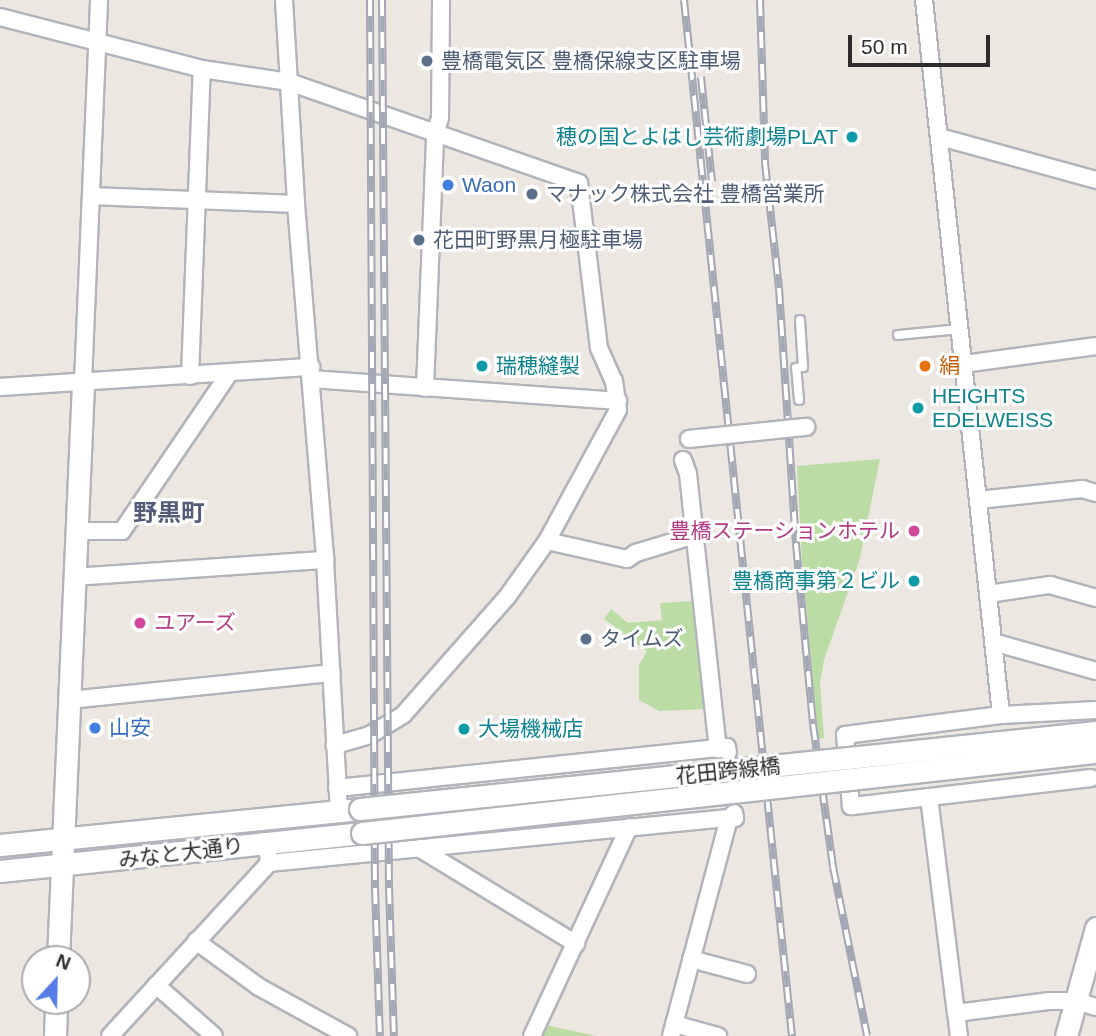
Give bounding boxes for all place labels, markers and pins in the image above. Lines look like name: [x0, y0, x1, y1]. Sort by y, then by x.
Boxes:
place label: 豊橋電気区 豊橋保線支区駐車場: [441, 48, 741, 74]
marker: 豊橋電気区 豊橋保線支区駐車場: [419, 53, 435, 69]
place label: 穂の国とよはし芸術劇場PLAT: [556, 124, 838, 150]
marker: 穂の国とよはし芸術劇場PLAT: [844, 129, 860, 145]
place label: Waon: [462, 172, 516, 198]
marker: Waon: [440, 177, 456, 193]
place label: マナック株式会社 豊橋営業所: [546, 181, 825, 207]
marker: マナック株式会社 豊橋営業所: [524, 186, 540, 202]
place label: 花田町野黒月極駐車場: [433, 227, 643, 253]
marker: 花田町野黒月極駐車場: [411, 232, 427, 248]
place label: 瑞穂縫製: [496, 353, 580, 379]
place label: 絹: [939, 353, 960, 379]
marker: 瑞穂縫製: [474, 358, 490, 374]
marker: 絹: [917, 358, 933, 374]
place label: HEIGHTS EDELWEISS: [932, 383, 1053, 433]
marker: HEIGHTS EDELWEISS: [910, 400, 926, 416]
place label: 豊橋ステーションホテル: [669, 518, 900, 544]
marker: 豊橋ステーションホテル: [906, 523, 922, 539]
place label: 豊橋商事第２ビル: [732, 568, 900, 594]
marker: 豊橋商事第２ビル: [906, 573, 922, 589]
place label: ユアーズ: [154, 610, 237, 636]
marker: ユアーズ: [132, 615, 148, 631]
place label: タイムズ: [600, 626, 684, 652]
marker: タイムズ: [578, 631, 594, 647]
place label: 山安: [109, 715, 151, 741]
place label: 大場機械店: [478, 716, 583, 742]
marker: 山安: [87, 720, 103, 736]
marker: 大場機械店: [456, 721, 472, 737]

